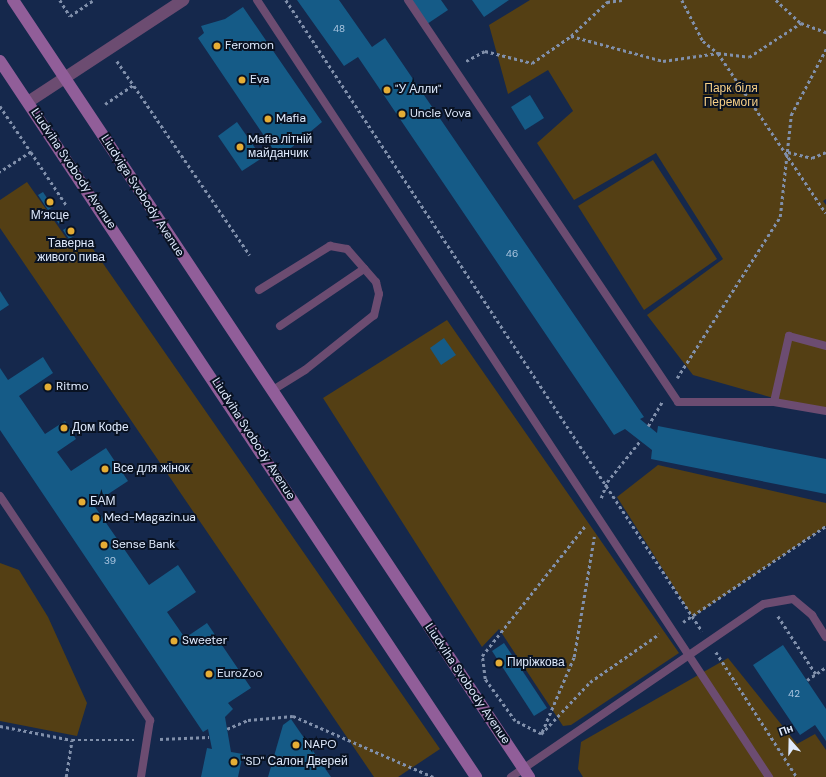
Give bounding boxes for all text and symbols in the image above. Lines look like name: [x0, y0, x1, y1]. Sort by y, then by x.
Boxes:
house number: 48: [333, 23, 345, 35]
place label: Feromon: [225, 39, 274, 53]
marker: Feromon: [212, 41, 222, 51]
place label: Eva: [250, 73, 269, 87]
marker: Eva: [237, 75, 247, 85]
park label: Парк біля Перемоги: [704, 82, 758, 110]
place label: "У Алли": [395, 83, 442, 97]
marker: "У Алли": [382, 85, 392, 95]
street label: Liudviha Svobody Avenue: [27, 106, 119, 232]
place label: Uncle Vova: [410, 107, 471, 121]
marker: Uncle Vova: [397, 109, 407, 119]
place label: Mafia: [276, 112, 306, 126]
marker: Mafia: [263, 114, 273, 124]
street label: Liudviga Svobody Avenue: [97, 132, 187, 260]
place label: Mafia літній майданчик: [248, 133, 312, 161]
marker: Mafia літній майданчик: [235, 142, 245, 152]
marker: М’ясце: [45, 197, 55, 207]
place label: М’ясце: [31, 209, 69, 223]
marker: Таверна живого пива: [66, 226, 76, 236]
place label: Таверна живого пива: [37, 237, 105, 265]
house number: 46: [506, 248, 518, 260]
street label: Liudviha Svobody Avenue: [208, 375, 298, 503]
place label: Ritmo: [56, 380, 89, 394]
marker: Ritmo: [43, 382, 53, 392]
place label: Дом Кофе: [72, 421, 129, 435]
marker: Дом Кофе: [59, 423, 69, 433]
place label: Все для жінок: [113, 462, 190, 476]
marker: Все для жінок: [100, 464, 110, 474]
place label: БАМ: [90, 495, 116, 509]
marker: БАМ: [77, 497, 87, 507]
place label: Med-Magazin.ua: [104, 511, 196, 525]
marker: Med-Magazin.ua: [91, 513, 101, 523]
place label: Sense Bank: [112, 538, 175, 552]
marker: Sense Bank: [99, 540, 109, 550]
house number: 39: [104, 555, 116, 567]
street label: Liudviha Svobody Avenue: [421, 621, 513, 747]
place label: Sweeter: [182, 634, 227, 648]
marker: Sweeter: [169, 636, 179, 646]
place label: Пиріжкова: [507, 656, 565, 670]
marker: Пиріжкова: [494, 658, 504, 668]
place label: EuroZoo: [217, 667, 263, 681]
marker: EuroZoo: [204, 669, 214, 679]
house number: 42: [788, 688, 800, 700]
north arrow: [770, 721, 810, 761]
text: Пн: [777, 721, 795, 739]
place label: NAPO: [304, 738, 337, 752]
marker: NAPO: [291, 740, 301, 750]
place label: "SD" Салон Дверей: [242, 755, 348, 769]
marker: "SD" Салон Дверей: [229, 757, 239, 767]

